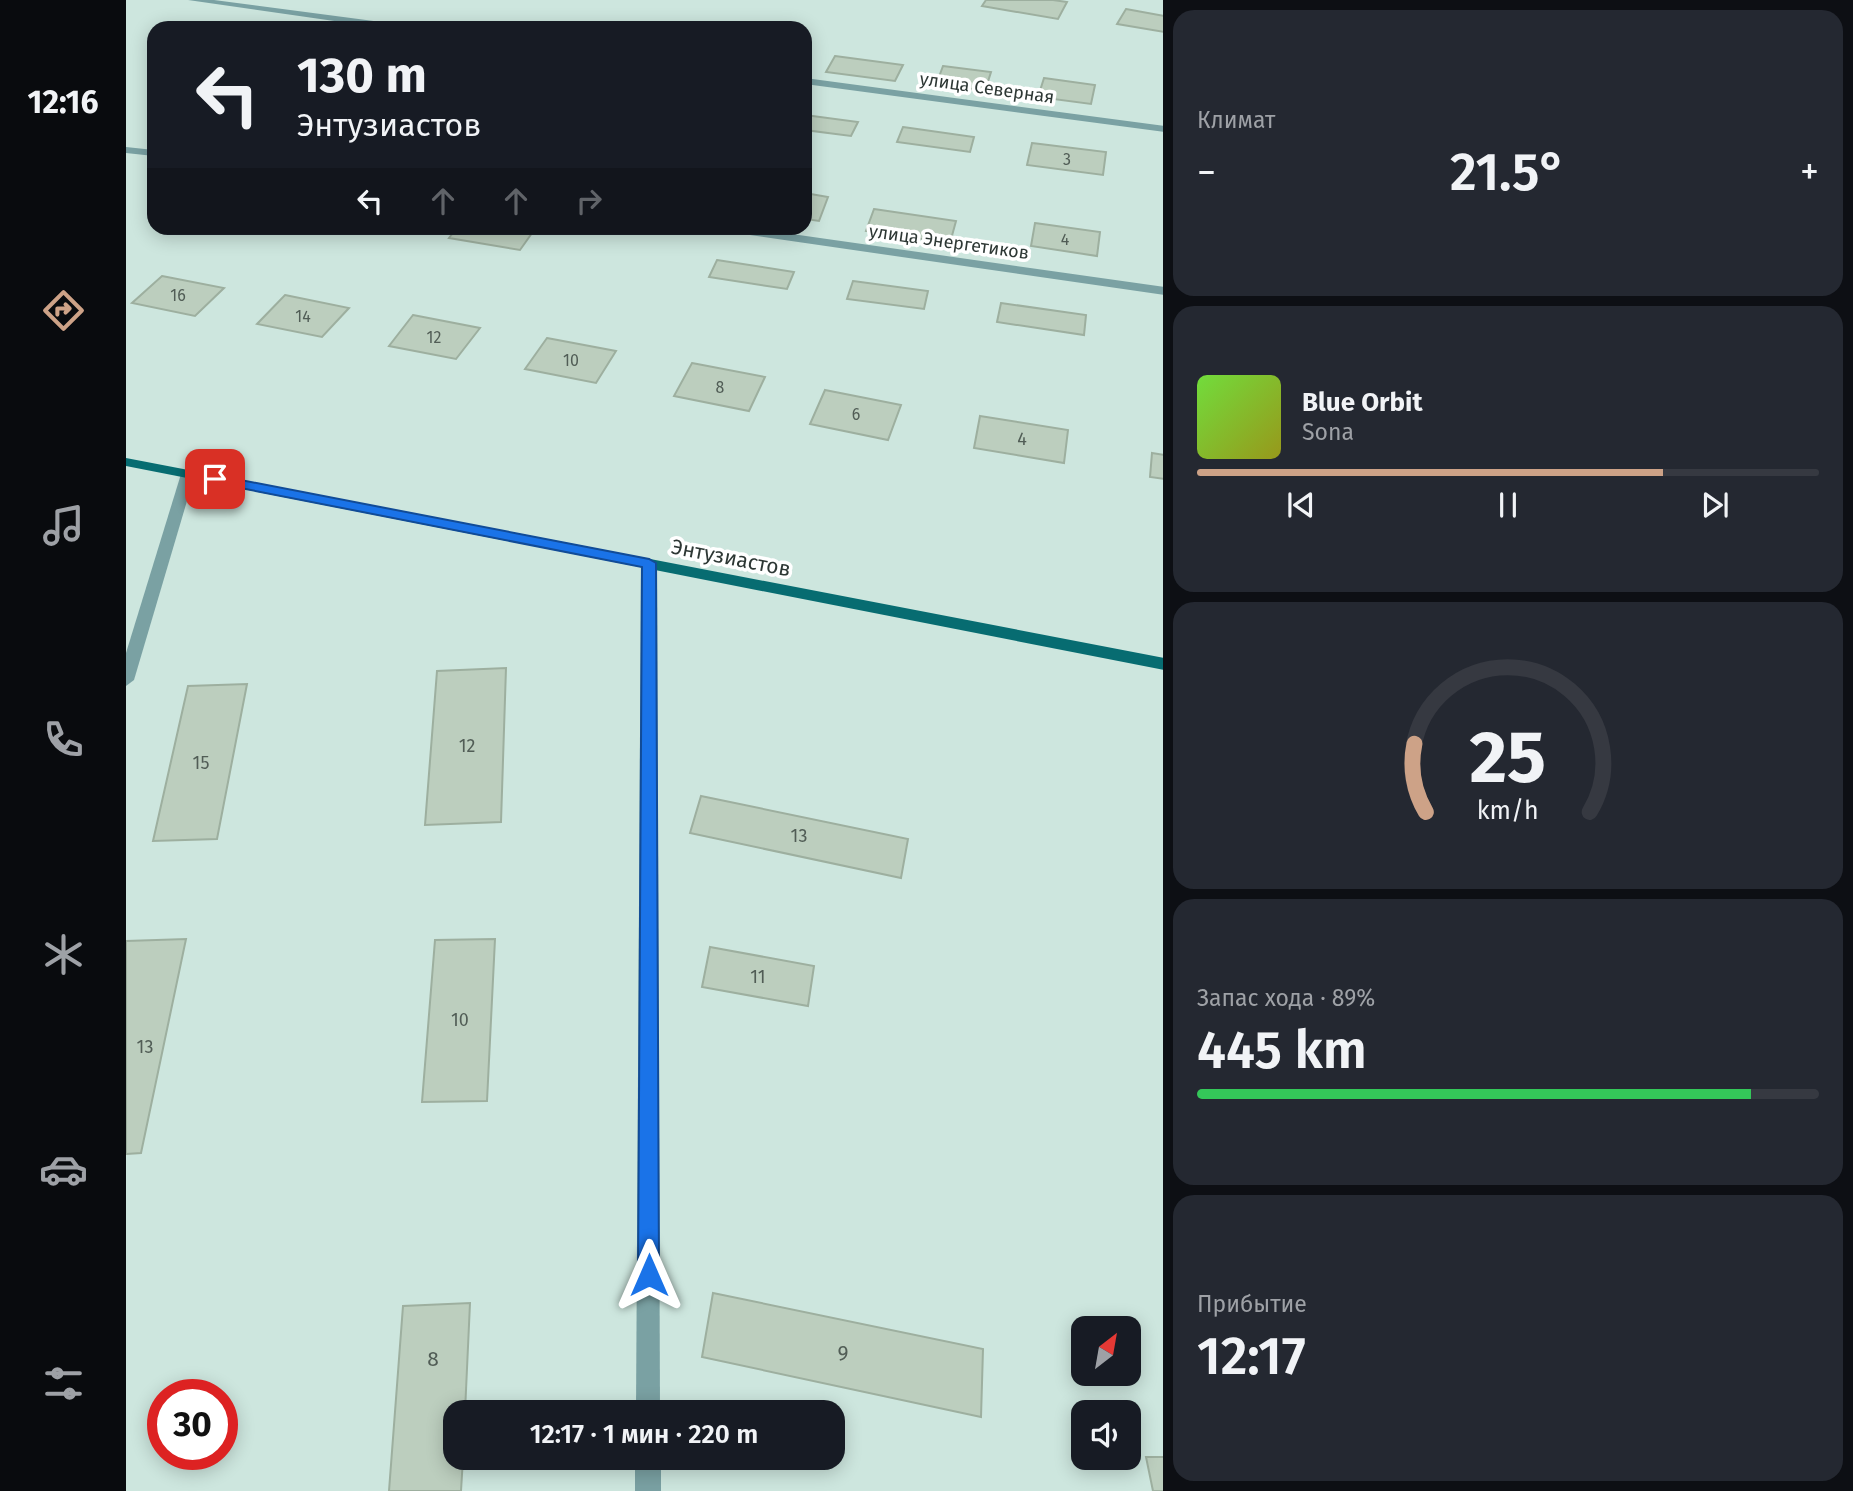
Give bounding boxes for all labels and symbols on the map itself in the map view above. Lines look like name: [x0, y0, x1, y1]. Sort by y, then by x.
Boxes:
street label: улица Северная: [918, 68, 1056, 108]
house number: 3: [1063, 150, 1071, 169]
street label: улица Энергетиков: [868, 220, 1030, 264]
house number: 4: [1061, 230, 1070, 249]
house number: 16: [170, 286, 186, 305]
house number: 14: [295, 307, 311, 326]
house number: 12: [427, 328, 441, 347]
house number: 10: [563, 351, 579, 370]
house number: 8: [716, 378, 725, 397]
house number: 6: [852, 405, 860, 424]
house number: 4: [1017, 428, 1027, 450]
pin: [185, 449, 245, 509]
street label: Энтузиастов: [669, 534, 793, 582]
house number: 12: [459, 735, 475, 757]
house number: 15: [193, 752, 209, 774]
house number: 13: [791, 825, 807, 847]
house number: 11: [750, 966, 766, 988]
house number: 10: [451, 1009, 469, 1031]
house number: 13: [137, 1036, 153, 1058]
position arrow: [612, 1238, 686, 1312]
north arrow: [1071, 1316, 1141, 1386]
house number: 9: [837, 1340, 849, 1366]
house number: 8: [427, 1346, 439, 1372]
speed limit sign: 30: [147, 1379, 238, 1470]

